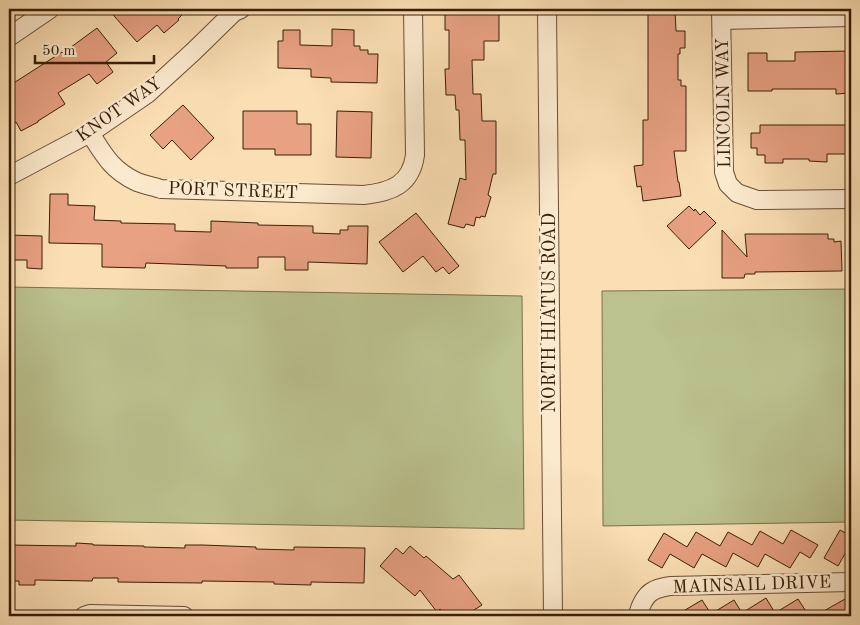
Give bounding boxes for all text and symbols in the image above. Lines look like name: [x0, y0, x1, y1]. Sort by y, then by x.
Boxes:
scale bar: [35, 32, 154, 64]
street label: LINCOLN WAY: [714, 38, 734, 168]
text: 50 m: [42, 44, 76, 59]
street label: KNOT WAY: [73, 74, 165, 146]
street label: PORT STREET: [168, 180, 298, 202]
street label: NORTH HIATUS ROAD: [541, 213, 559, 413]
street label: MAINSAIL DRIVE: [672, 573, 832, 597]

